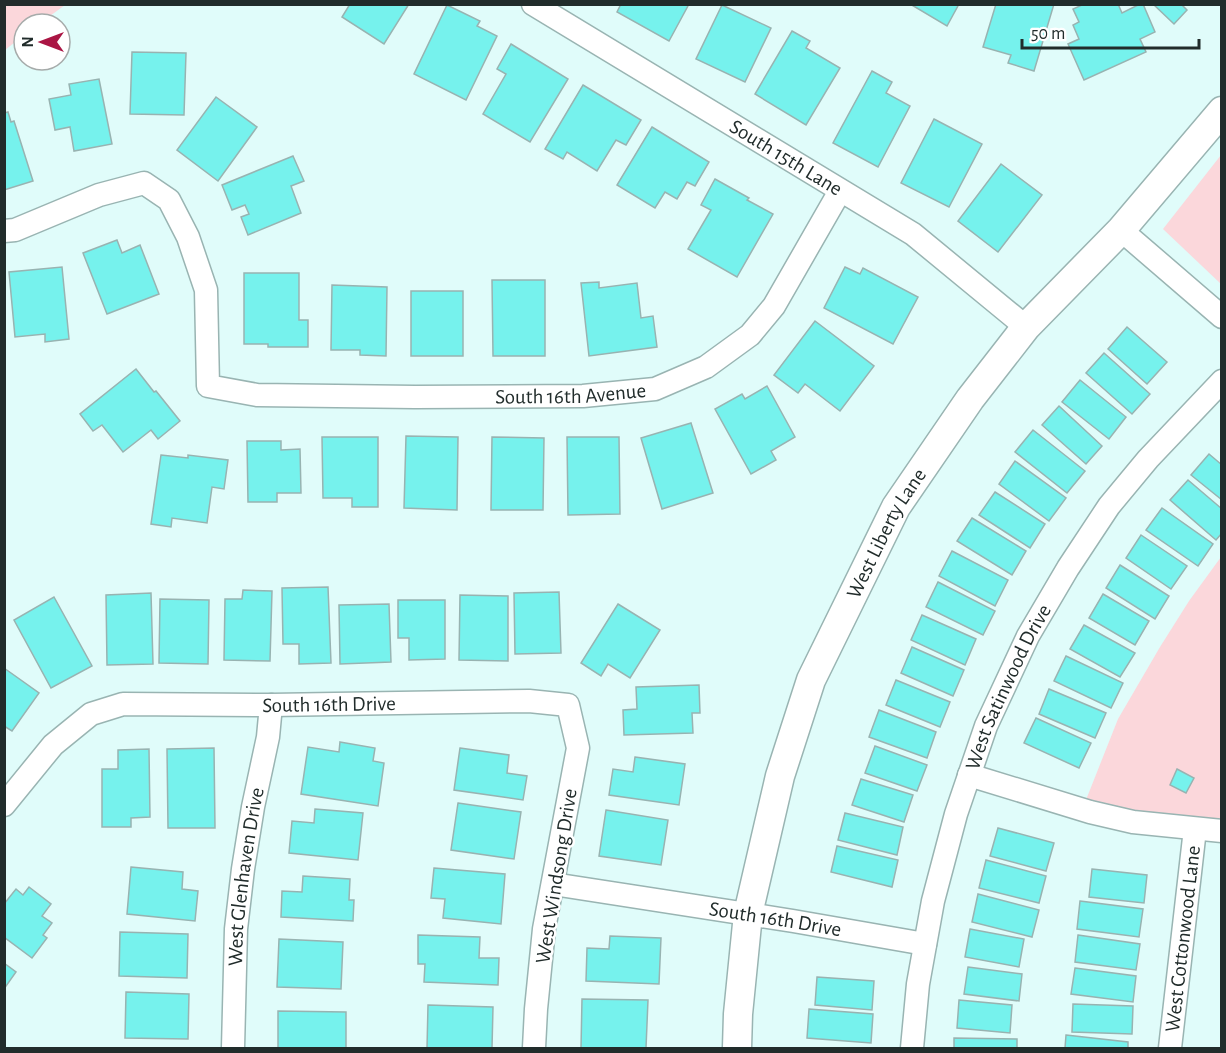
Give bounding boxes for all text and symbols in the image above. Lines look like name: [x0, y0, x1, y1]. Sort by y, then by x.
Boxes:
north arrow: [12, 12, 72, 72]
scale bar: [1022, 12, 1199, 50]
text: 50 m: [1031, 25, 1065, 43]
text: N: [20, 36, 36, 48]
street label: South 15th Lane: [726, 116, 846, 200]
street label: South 16th Avenue: [495, 380, 647, 408]
street label: West Liberty Lane: [843, 465, 930, 602]
street label: West Satinwood Drive: [962, 601, 1055, 772]
street label: South 16th Drive: [262, 693, 396, 716]
street label: West Glenhaven Drive: [225, 785, 268, 966]
street label: West Windsong Drive: [532, 787, 581, 965]
street label: West Cottonwood Lane: [1162, 844, 1204, 1033]
street label: South 16th Drive: [708, 898, 843, 940]

